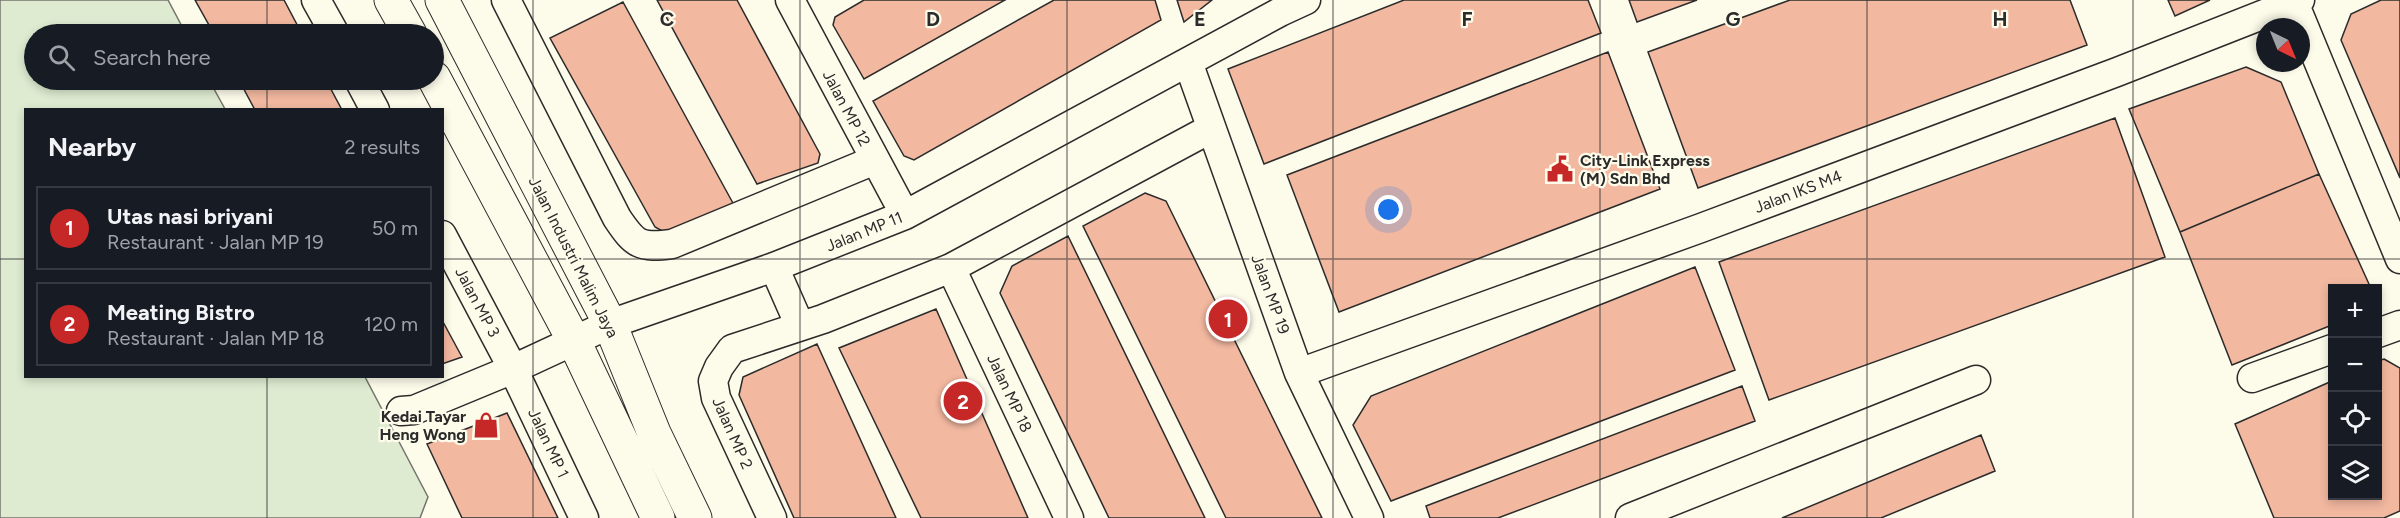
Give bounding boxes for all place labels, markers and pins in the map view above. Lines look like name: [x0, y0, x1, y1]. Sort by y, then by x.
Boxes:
place label: City-Link Express (M) Sdn Bhd: [1580, 151, 1710, 188]
public building icon: City-Link Express (M) Sdn Bhd: [1545, 154, 1575, 184]
pin: 1: [1208, 296, 1248, 342]
pin: 2: [944, 378, 982, 424]
place label: Kedai Tayar Heng Wong: [380, 407, 466, 444]
shop icon: Kedai Tayar Heng Wong: [471, 410, 501, 440]

